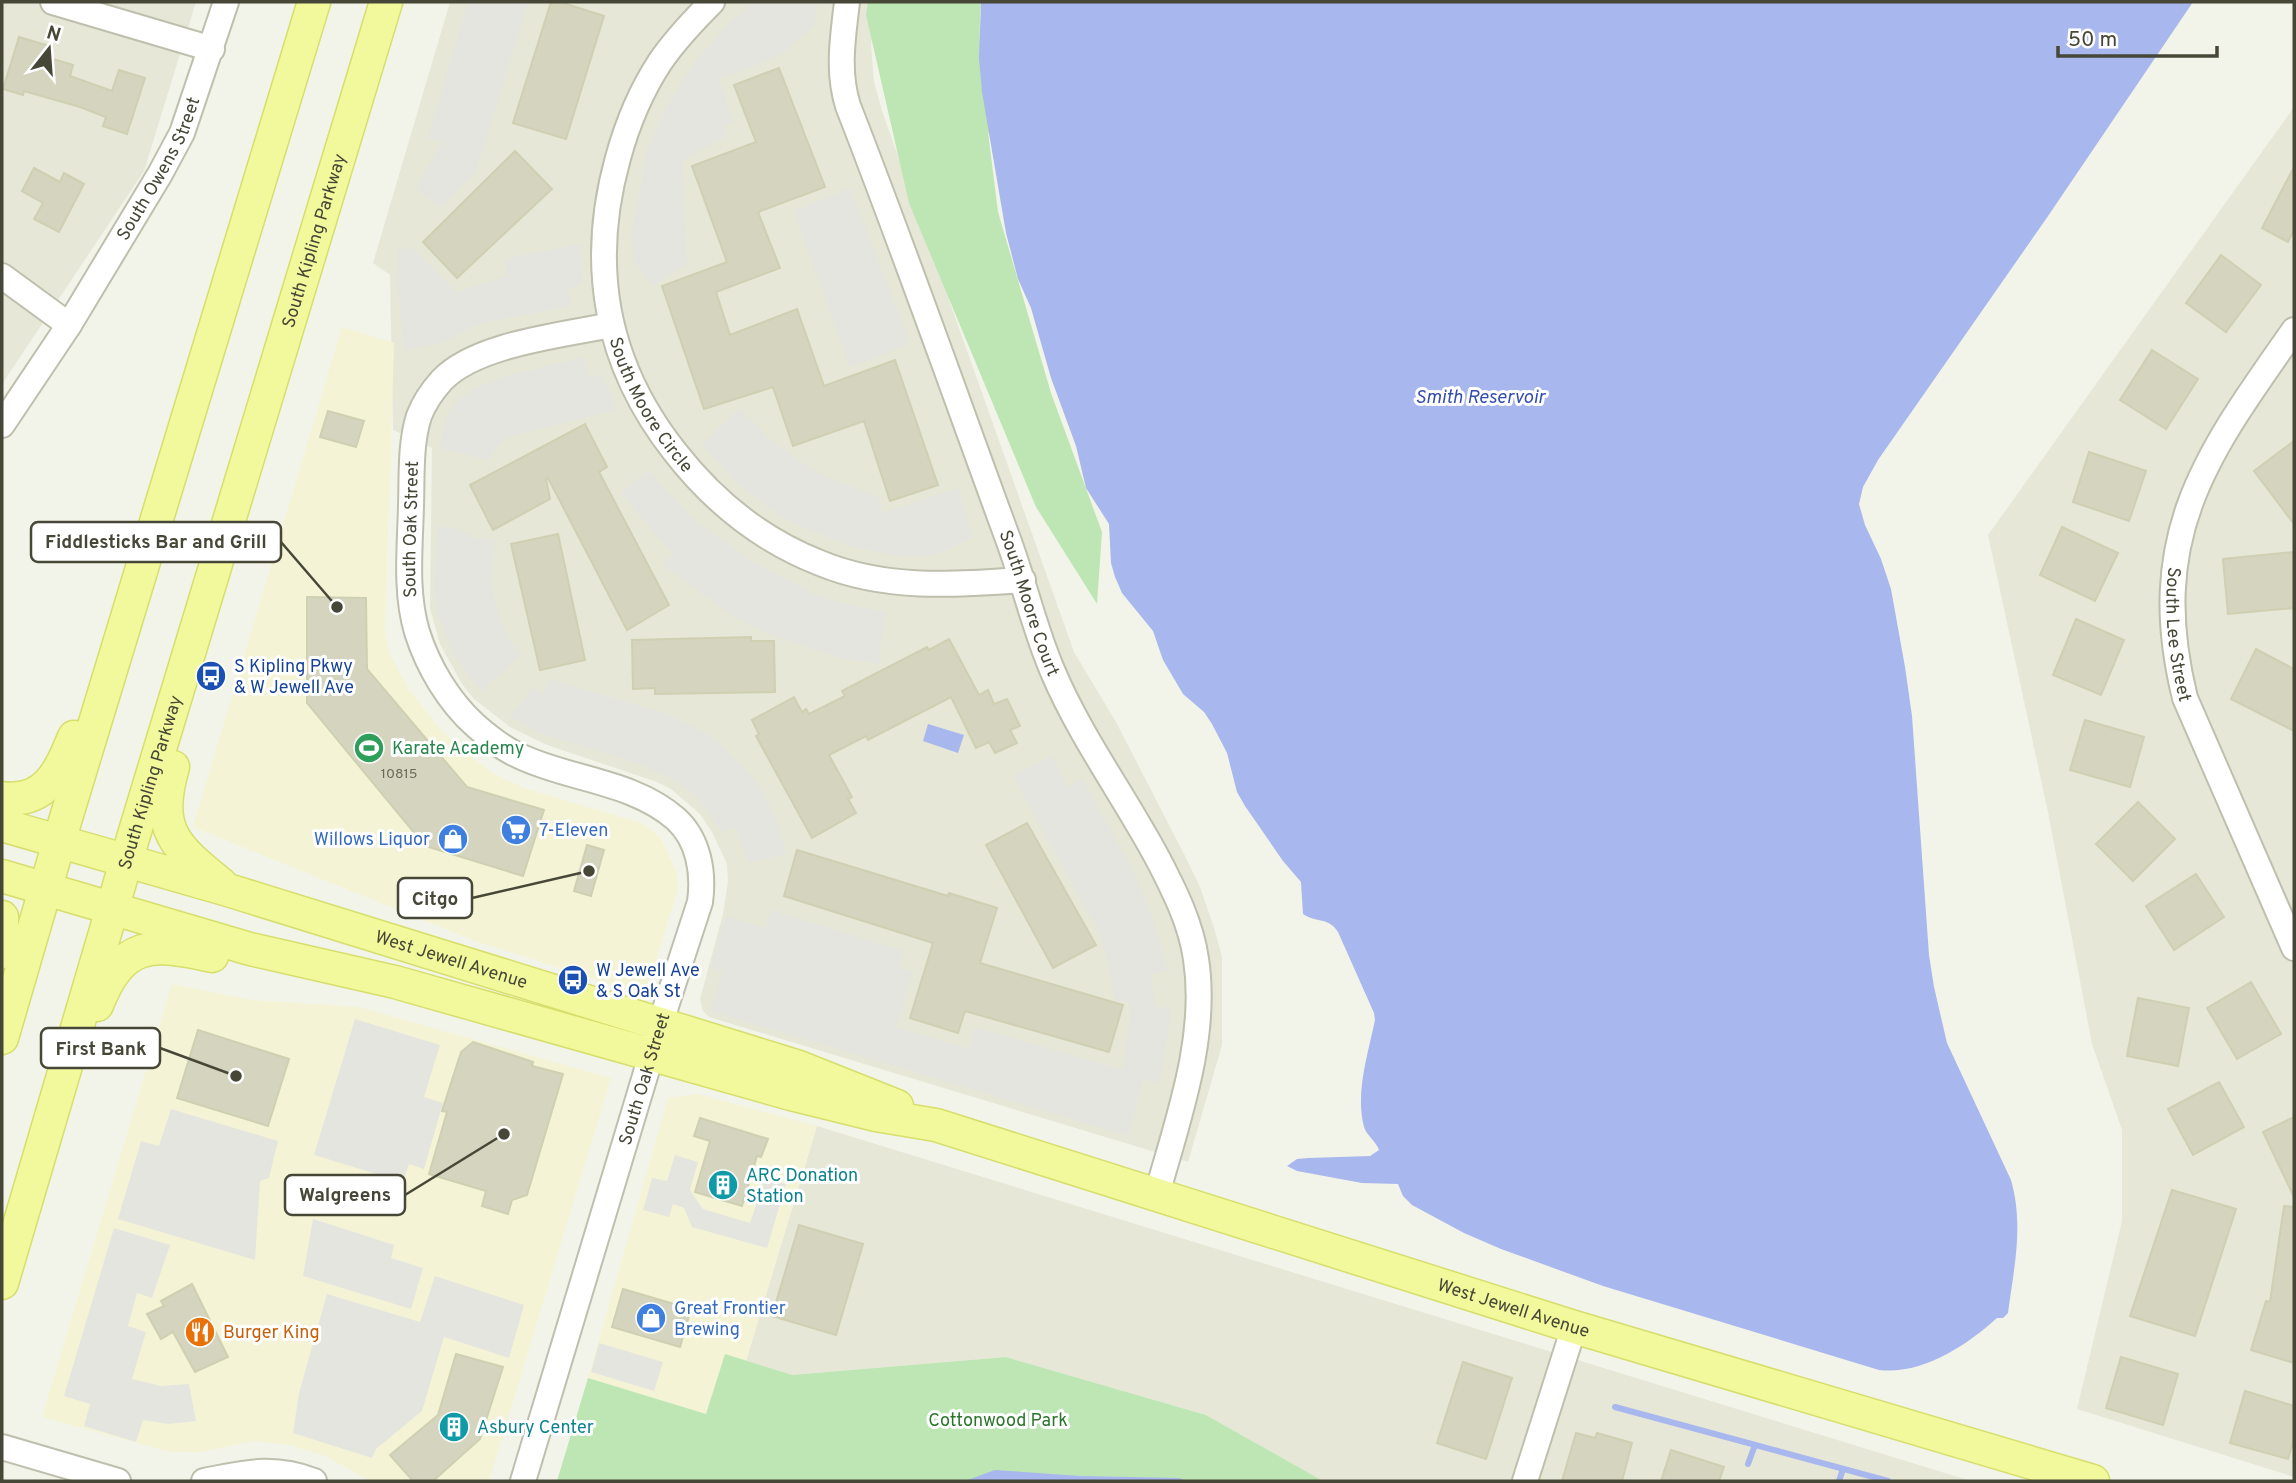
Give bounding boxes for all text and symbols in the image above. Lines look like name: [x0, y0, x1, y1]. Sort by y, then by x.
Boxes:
north arrow: [14, 14, 84, 84]
scale bar: [2058, 14, 2217, 58]
text: N: [43, 21, 63, 48]
text: 50 m: [2068, 27, 2117, 54]
street label: South Owens Street: [113, 94, 206, 245]
street label: South Kipling Parkway: [278, 151, 352, 331]
street label: South Moore Circle: [603, 335, 697, 478]
water label: Smith Reservoir: [1415, 386, 1547, 410]
street label: South Oak Street: [399, 460, 425, 598]
callout: Fiddlesticks Bar and Grill: [31, 522, 281, 562]
street label: South Moore Court: [993, 527, 1064, 680]
text: Fiddlesticks Bar and Grill: [45, 531, 267, 555]
street label: South Lee Street: [2159, 566, 2195, 704]
place label: S Kipling Pkwy & W Jewell Ave: [234, 656, 354, 700]
bus stop icon: S Kipling Pkwy & W Jewell Ave: [194, 659, 228, 693]
street label: South Kipling Parkway: [114, 693, 188, 873]
sports icon: Karate Academy: [352, 731, 386, 765]
place label: Karate Academy: [392, 738, 524, 761]
house number: 10815: [381, 766, 417, 783]
supermarket icon: 7-Eleven: [499, 813, 533, 847]
place label: 7-Eleven: [539, 820, 608, 843]
shop icon: Willows Liquor: [436, 822, 470, 856]
place label: Willows Liquor: [314, 829, 430, 852]
callout: Citgo: [398, 878, 472, 918]
text: Citgo: [412, 888, 458, 912]
street label: West Jewell Avenue: [372, 926, 530, 995]
place label: W Jewell Ave & S Oak St: [596, 960, 700, 1004]
bus stop icon: W Jewell Ave & S Oak St: [556, 963, 590, 997]
street label: South Oak Street: [615, 1010, 676, 1148]
callout: First Bank: [41, 1028, 160, 1068]
text: First Bank: [55, 1038, 147, 1062]
place label: ARC Donation Station: [746, 1165, 858, 1209]
building icon: ARC Donation Station: [706, 1168, 740, 1202]
callout: Walgreens: [285, 1175, 405, 1215]
text: Walgreens: [299, 1184, 391, 1208]
street label: West Jewell Avenue: [1434, 1274, 1592, 1344]
place label: Great Frontier Brewing: [674, 1298, 786, 1342]
shop icon: Great Frontier Brewing: [634, 1301, 668, 1335]
restaurant icon: Burger King: [183, 1315, 217, 1349]
place label: Burger King: [223, 1322, 320, 1345]
building icon: Asbury Center: [437, 1410, 471, 1444]
park label: Cottonwood Park: [928, 1410, 1068, 1433]
place label: Asbury Center: [477, 1417, 594, 1440]

